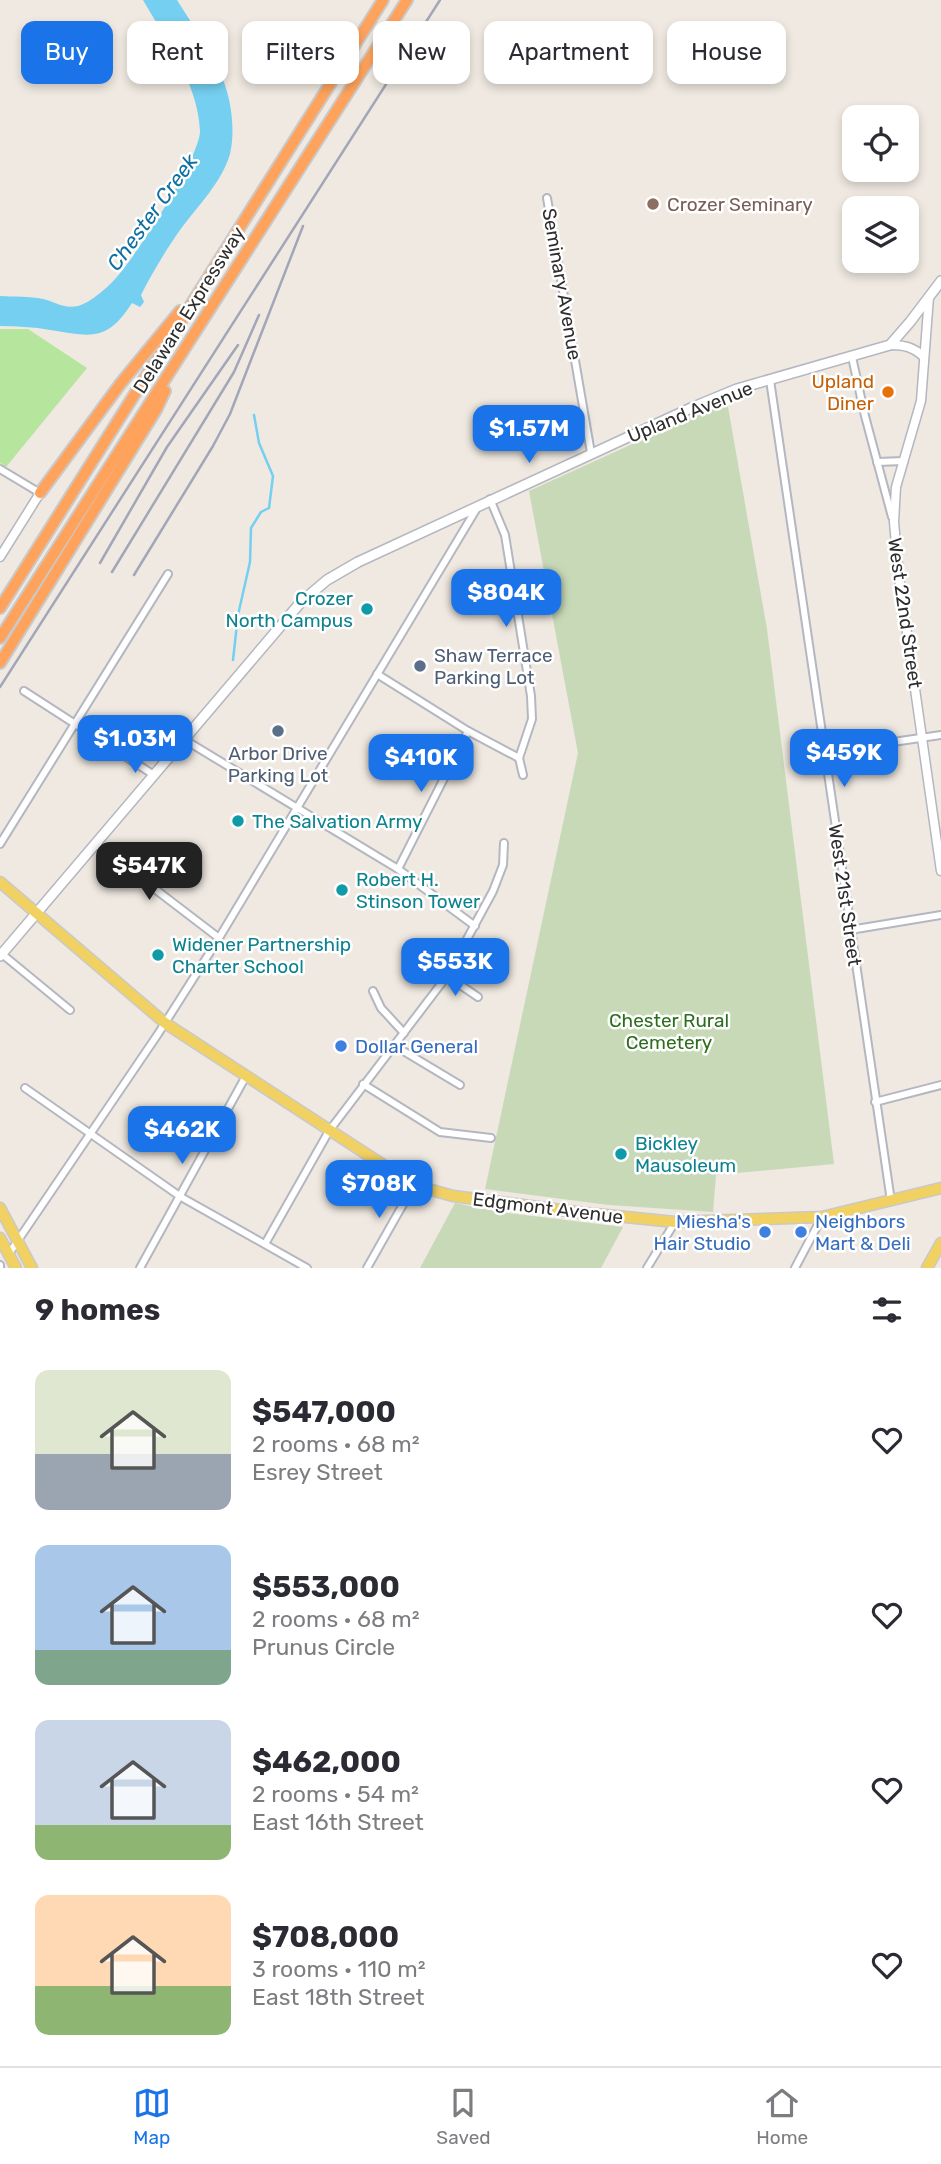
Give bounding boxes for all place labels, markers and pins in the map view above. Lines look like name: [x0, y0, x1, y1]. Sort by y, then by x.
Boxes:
place label: Crozer Seminary: [667, 193, 813, 216]
marker: Crozer Seminary: [645, 196, 661, 212]
place label: Upland Diner: [811, 370, 875, 415]
marker: Upland Diner: [880, 384, 896, 400]
pin: $1.57M: [472, 406, 586, 465]
pin: $804K: [457, 570, 555, 629]
place label: Crozer North Campus: [226, 587, 354, 632]
marker: Crozer North Campus: [359, 601, 375, 617]
place label: Shaw Terrace Parking Lot: [434, 644, 553, 689]
marker: Shaw Terrace Parking Lot: [412, 658, 428, 674]
pin: $1.03M: [78, 716, 192, 775]
marker: Arbor Drive Parking Lot: [270, 723, 286, 739]
pin: $459K: [795, 730, 893, 789]
pin: $410K: [372, 734, 470, 794]
place label: Arbor Drive Parking Lot: [228, 742, 329, 787]
place label: The Salvation Army: [252, 810, 423, 833]
marker: The Salvation Army: [230, 813, 246, 829]
pin: $547K: [100, 842, 198, 902]
place label: Robert H. Stinson Tower: [356, 868, 481, 913]
marker: Robert H. Stinson Tower: [334, 882, 350, 898]
place label: Widener Partnership Charter School: [172, 933, 351, 978]
pin: $553K: [406, 939, 504, 998]
marker: Widener Partnership Charter School: [150, 947, 166, 963]
place label: Dollar General: [355, 1035, 478, 1058]
marker: Dollar General: [333, 1038, 349, 1054]
pin: $462K: [133, 1106, 231, 1166]
place label: Bickley Mausoleum: [635, 1132, 736, 1177]
marker: Bickley Mausoleum: [613, 1146, 629, 1162]
pin: $708K: [330, 1160, 428, 1220]
place label: Miesha's Hair Studio: [653, 1210, 751, 1255]
place label: Neighbors Mart & Deli: [815, 1210, 911, 1255]
marker: Miesha's Hair Studio: [757, 1224, 773, 1240]
marker: Neighbors Mart & Deli: [793, 1224, 809, 1240]

